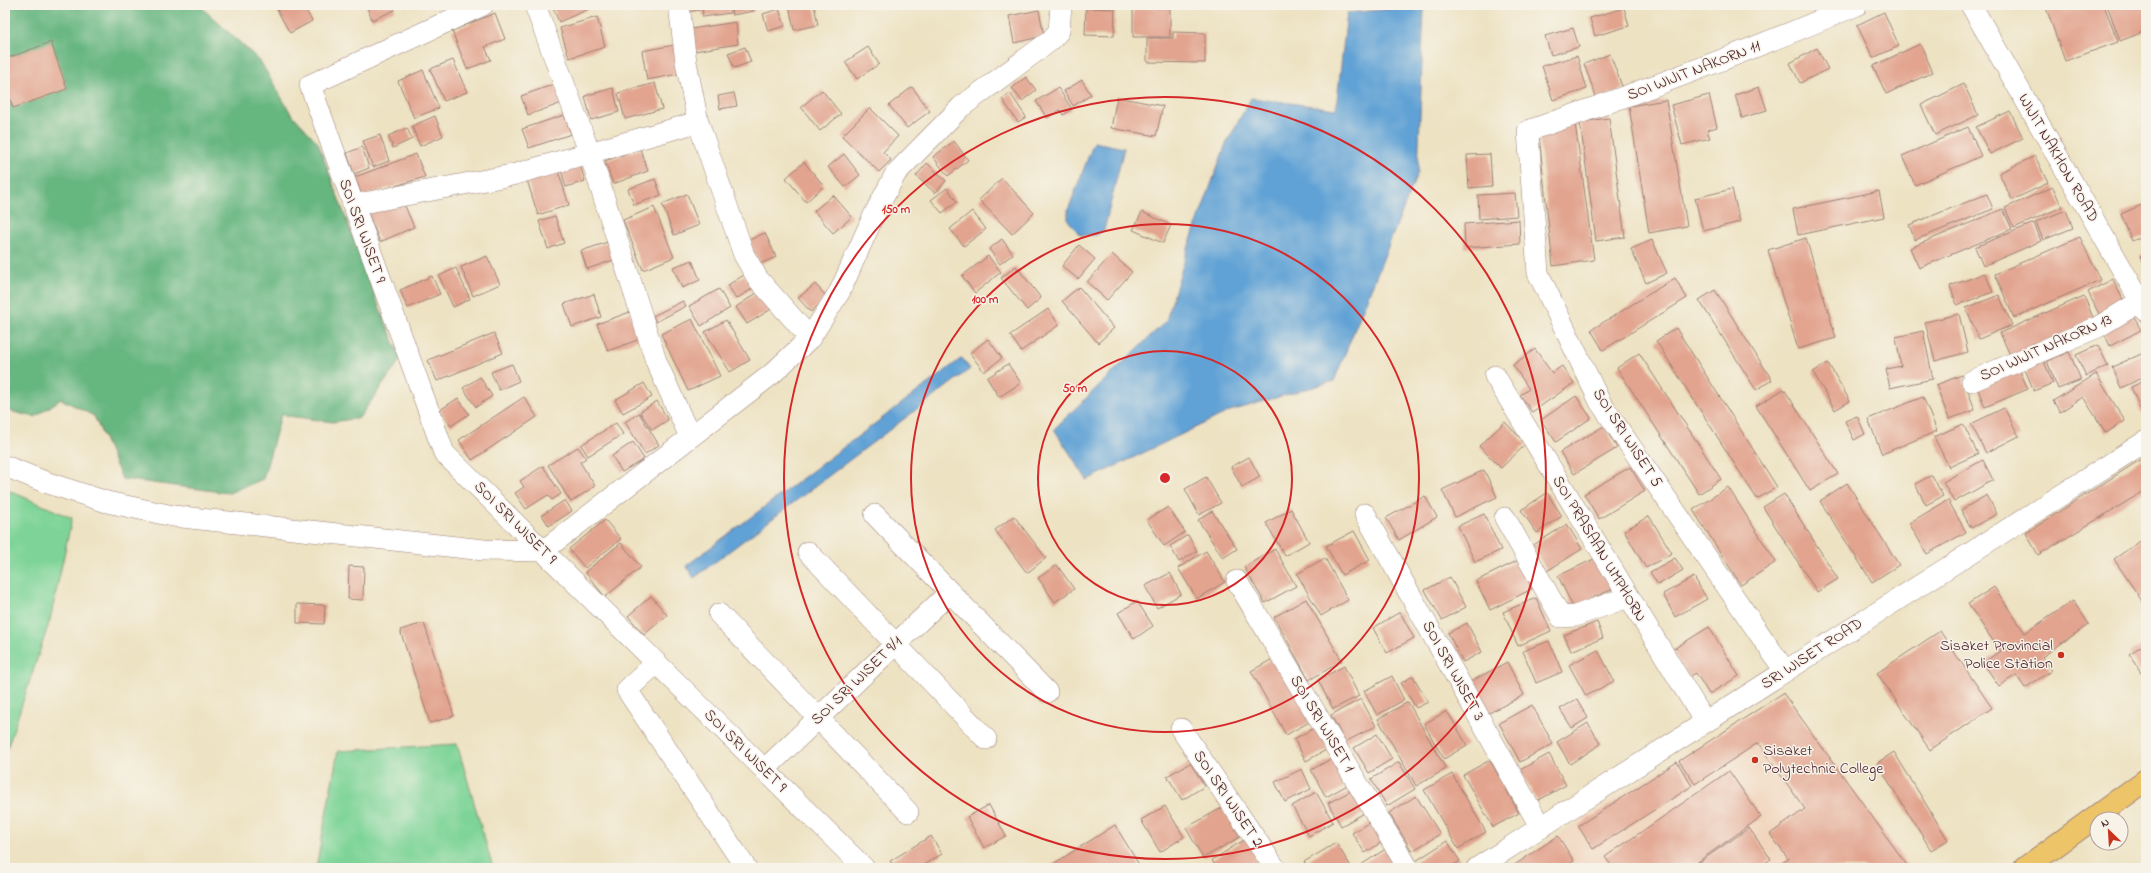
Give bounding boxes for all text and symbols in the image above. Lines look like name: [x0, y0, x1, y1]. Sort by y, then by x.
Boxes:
street label: SOI WIJIT NAKORN 11: [1624, 34, 1764, 108]
street label: WIJIT NAKHON ROAD: [2011, 89, 2105, 227]
street label: SOI SRI WISET 9: [332, 175, 392, 287]
text: 150 m: [882, 201, 911, 219]
text: 100 m: [972, 291, 999, 309]
street label: SOI WIJIT NAKORN 13: [1976, 308, 2116, 388]
text: 50 m: [1063, 380, 1088, 398]
street label: SOI SRI WISET 5: [1586, 384, 1668, 492]
centre of rings: [1158, 471, 1172, 485]
street label: SOI PRASAAN UMPHORN: [1546, 471, 1652, 627]
street label: SOI SRI WISET 9: [468, 476, 562, 570]
street label: SRI WISET ROAD: [1756, 612, 1868, 696]
street label: SOI SRI WISET 3: [1416, 616, 1490, 726]
street label: SOI SRI WISET 9/1: [806, 631, 908, 731]
place label: Sisaket Provincial Police Station: [1940, 634, 2053, 676]
marker: Sisaket Provincial Police Station: [2056, 650, 2066, 660]
street label: SOI SRI WISET 1: [1283, 671, 1361, 777]
street label: SOI SRI WISET 9: [698, 704, 792, 798]
place label: Sisaket Polytechnic College: [1763, 739, 1884, 781]
street label: SOI SRI WISET 2: [1187, 746, 1269, 852]
marker: Sisaket Polytechnic College: [1750, 755, 1760, 765]
north arrow: [2089, 811, 2129, 851]
text: N: [2098, 814, 2112, 832]

